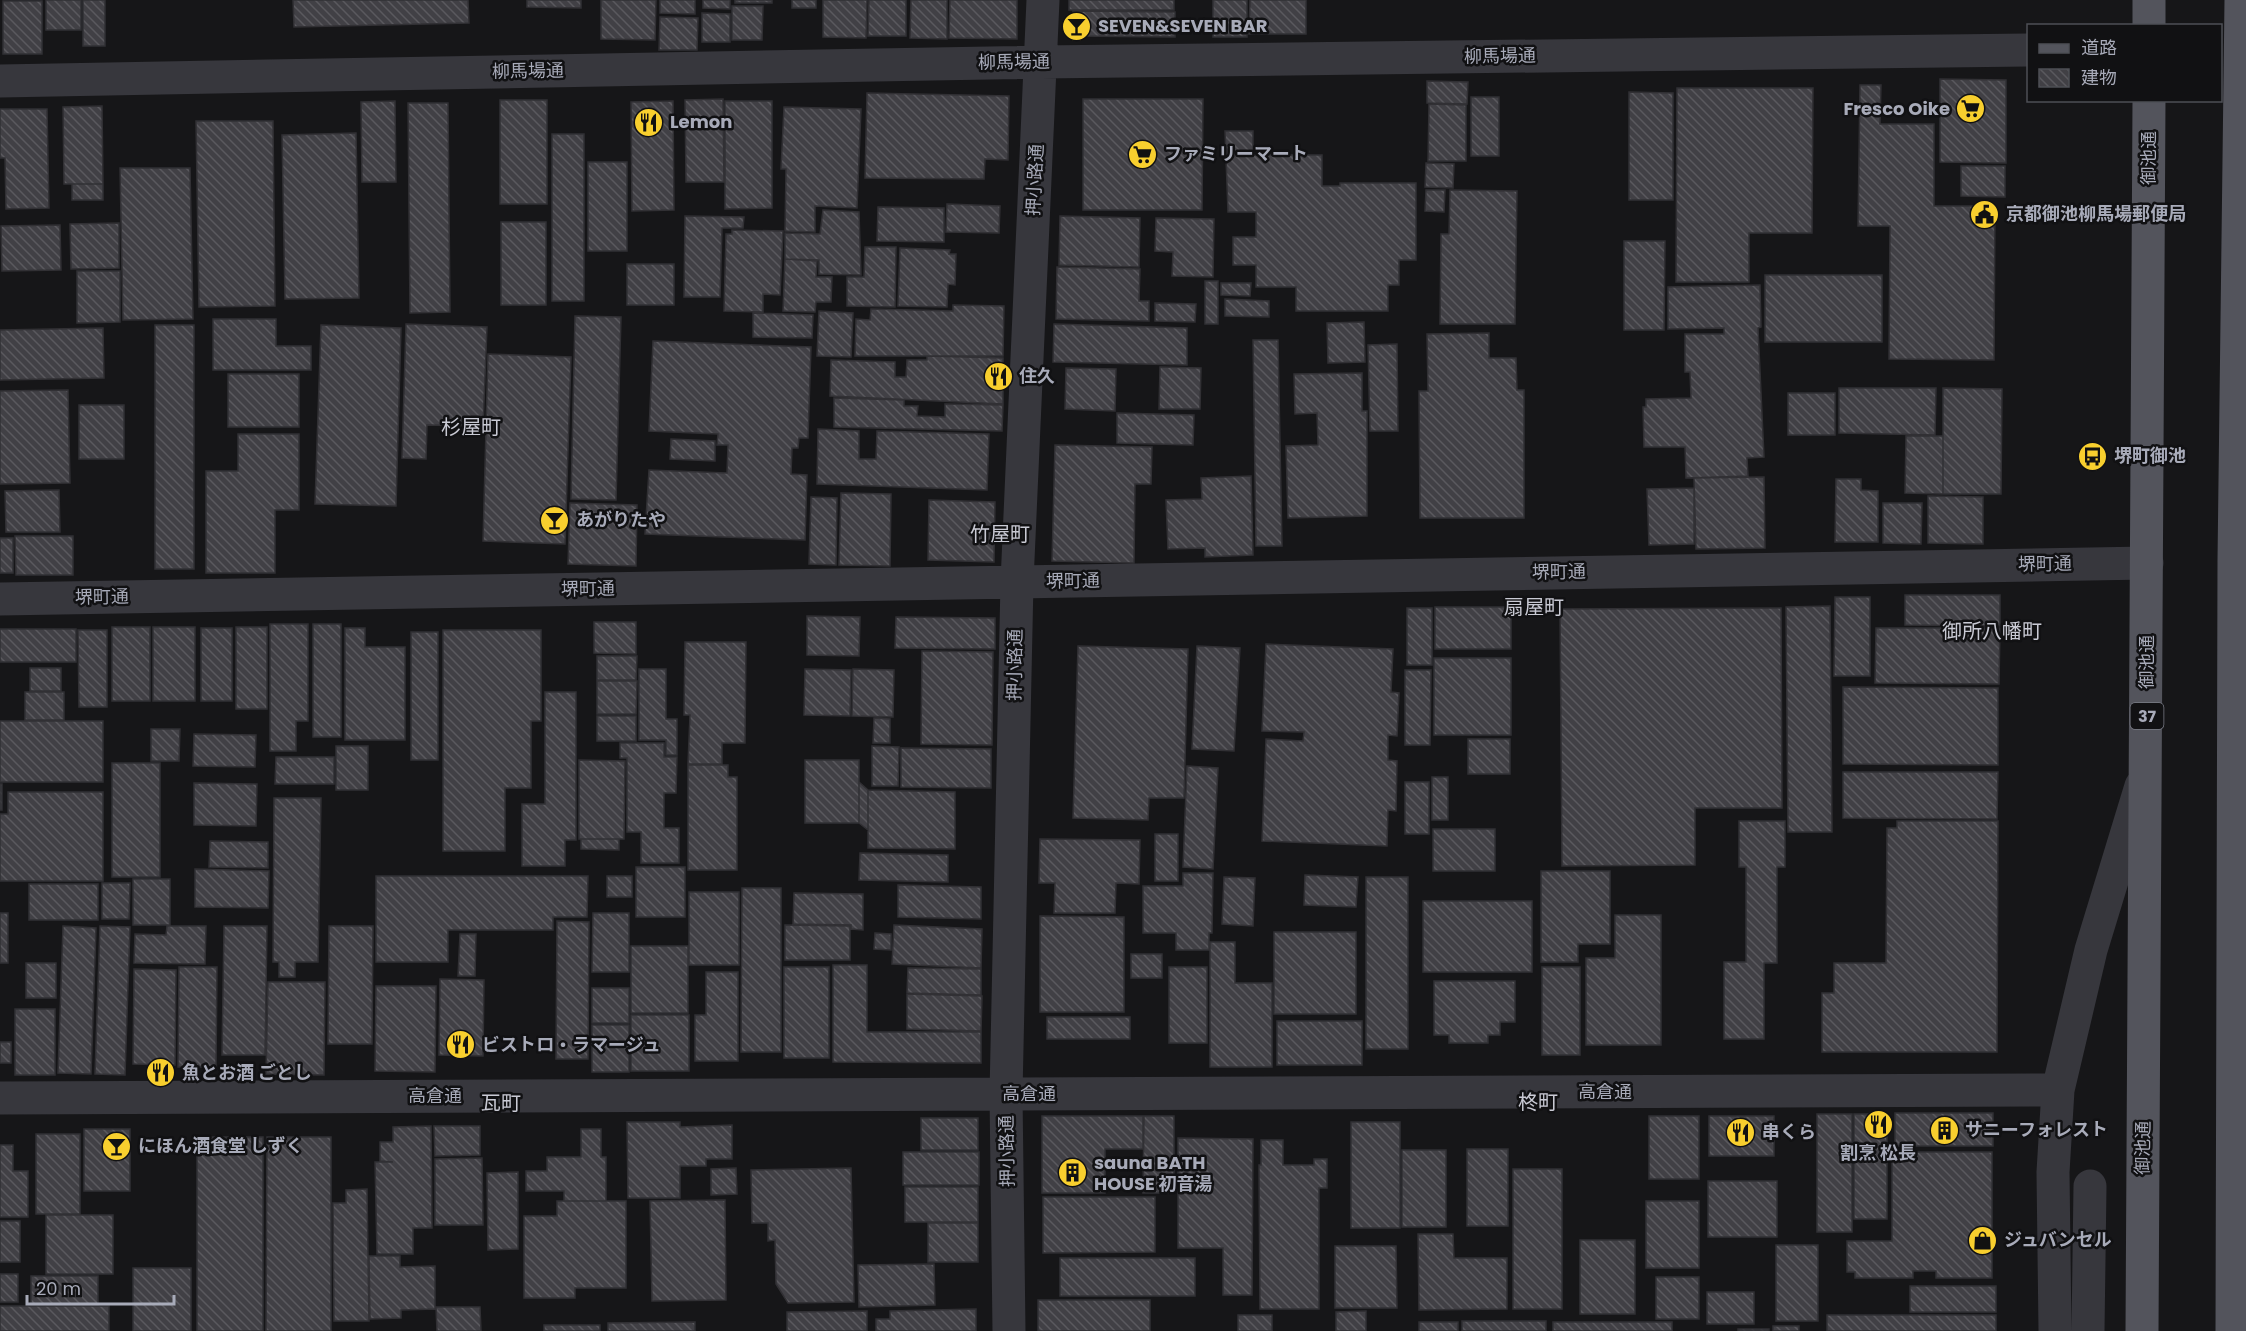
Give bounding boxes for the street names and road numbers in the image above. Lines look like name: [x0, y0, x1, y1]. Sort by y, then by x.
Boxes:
street label: 柳馬場通: [1464, 42, 1536, 69]
street label: 柳馬場通: [978, 48, 1050, 75]
street label: 柳馬場通: [492, 57, 564, 84]
street label: 御池通: [2136, 131, 2161, 185]
street label: 押小路通: [1020, 143, 1049, 217]
street label: 堺町通: [2018, 551, 2072, 576]
street label: 堺町通: [1532, 559, 1586, 584]
street label: 堺町通: [1046, 568, 1100, 593]
street label: 堺町通: [561, 576, 615, 601]
street label: 堺町通: [75, 584, 129, 609]
street label: 押小路通: [1001, 629, 1028, 701]
street label: 御池通: [2134, 635, 2159, 689]
road number: 37: [2130, 703, 2164, 729]
street label: 高倉通: [1578, 1079, 1632, 1104]
street label: 高倉通: [1002, 1081, 1056, 1106]
street label: 高倉通: [408, 1083, 462, 1108]
street label: 押小路通: [993, 1115, 1020, 1187]
street label: 御池通: [2130, 1121, 2155, 1175]

